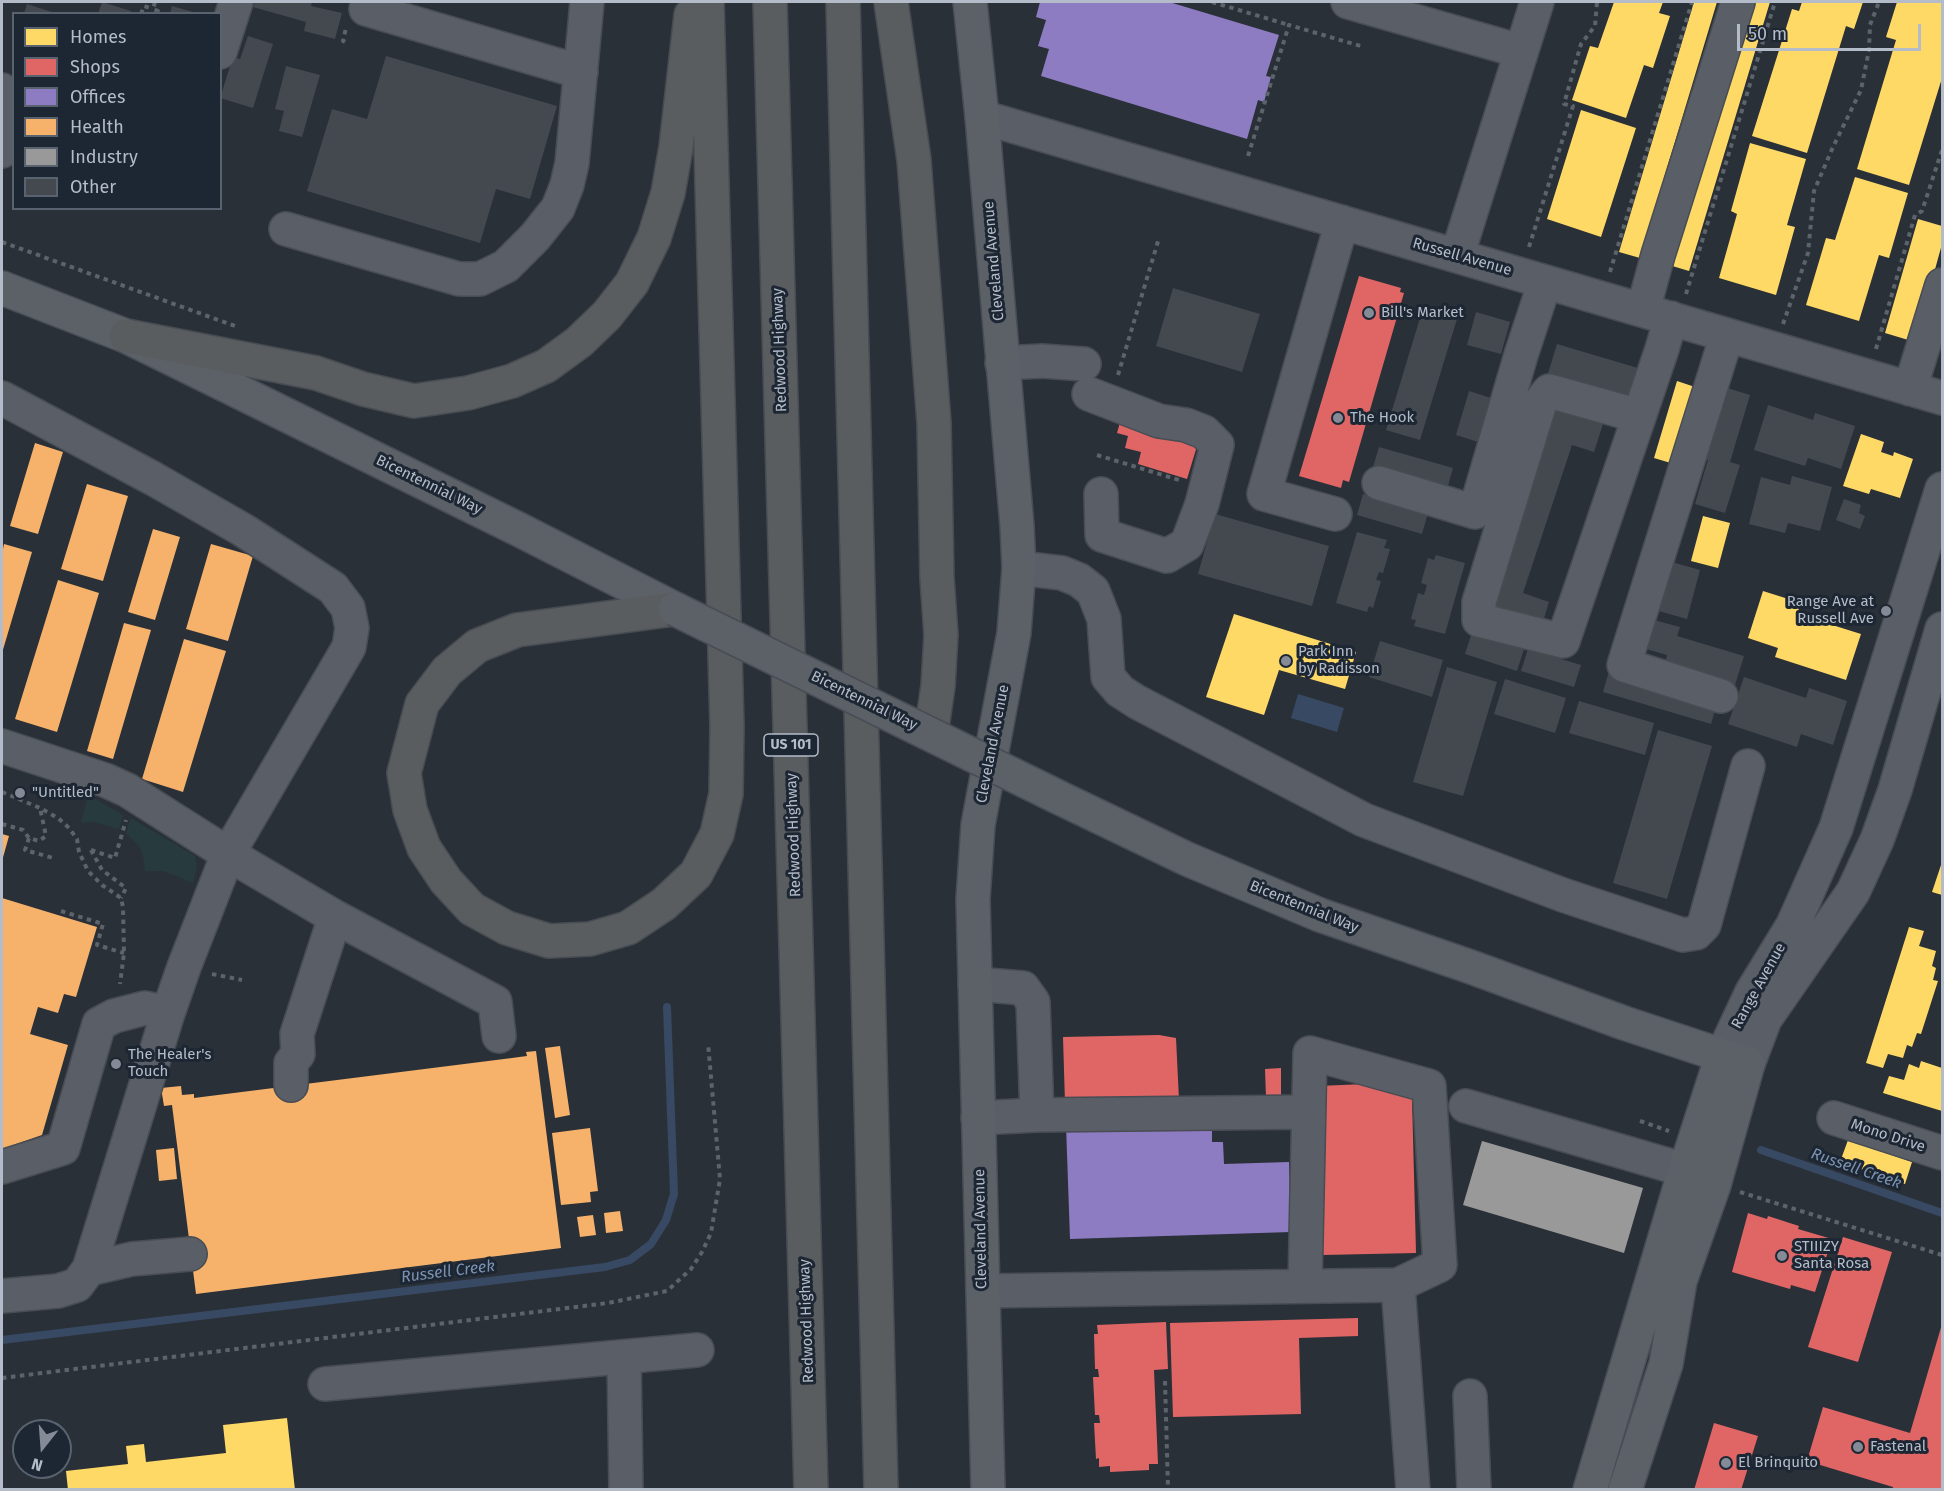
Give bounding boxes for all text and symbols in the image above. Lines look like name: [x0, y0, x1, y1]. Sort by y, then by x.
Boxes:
legend: [12, 12, 222, 210]
scale bar: [1740, 12, 1924, 50]
text: 50 m: [1748, 23, 1787, 45]
text: Homes: [70, 26, 126, 48]
text: Shops: [70, 56, 120, 78]
text: Offices: [70, 86, 125, 108]
text: Health: [70, 116, 124, 138]
text: Industry: [70, 146, 138, 168]
text: Other: [70, 176, 116, 198]
street label: Cleveland Avenue: [980, 200, 1008, 322]
street label: Russell Avenue: [1410, 234, 1514, 280]
street label: Redwood Highway: [769, 288, 791, 412]
place label: Bill's Market: [1381, 304, 1464, 322]
marker: Bill's Market: [1362, 306, 1376, 320]
place label: The Hook: [1350, 409, 1414, 427]
marker: The Hook: [1331, 411, 1345, 425]
street label: Bicentennial Way: [373, 451, 485, 519]
place label: Range Ave at Russell Ave: [1787, 593, 1874, 628]
marker: Range Ave at Russell Ave: [1879, 604, 1893, 618]
place label: Park Inn by Radisson: [1298, 643, 1380, 678]
marker: Park Inn by Radisson: [1279, 654, 1293, 668]
street label: Bicentennial Way: [808, 667, 920, 735]
street label: Cleveland Avenue: [973, 683, 1013, 805]
road number: US 101: [764, 734, 818, 756]
street label: Redwood Highway: [783, 773, 805, 897]
place label: "Untitled": [32, 784, 99, 802]
marker: "Untitled": [13, 786, 27, 800]
street label: Bicentennial Way: [1247, 877, 1361, 937]
street label: Range Avenue: [1728, 940, 1790, 1032]
place label: The Healer's Touch: [128, 1046, 211, 1081]
marker: The Healer's Touch: [109, 1057, 123, 1071]
street label: Mono Drive: [1849, 1116, 1927, 1156]
water label: Russell Creek: [1808, 1145, 1904, 1193]
street label: Cleveland Avenue: [971, 1169, 991, 1289]
place label: STIIIZY Santa Rosa: [1794, 1238, 1869, 1273]
marker: STIIIZY Santa Rosa: [1775, 1249, 1789, 1263]
water label: Russell Creek: [400, 1257, 496, 1287]
street label: Redwood Highway: [796, 1259, 818, 1383]
north arrow: [12, 1419, 72, 1479]
place label: Fastenal: [1870, 1438, 1926, 1456]
marker: Fastenal: [1851, 1440, 1865, 1454]
text: N: [29, 1454, 45, 1475]
place label: El Brinquito: [1738, 1454, 1818, 1472]
marker: El Brinquito: [1719, 1456, 1733, 1470]

